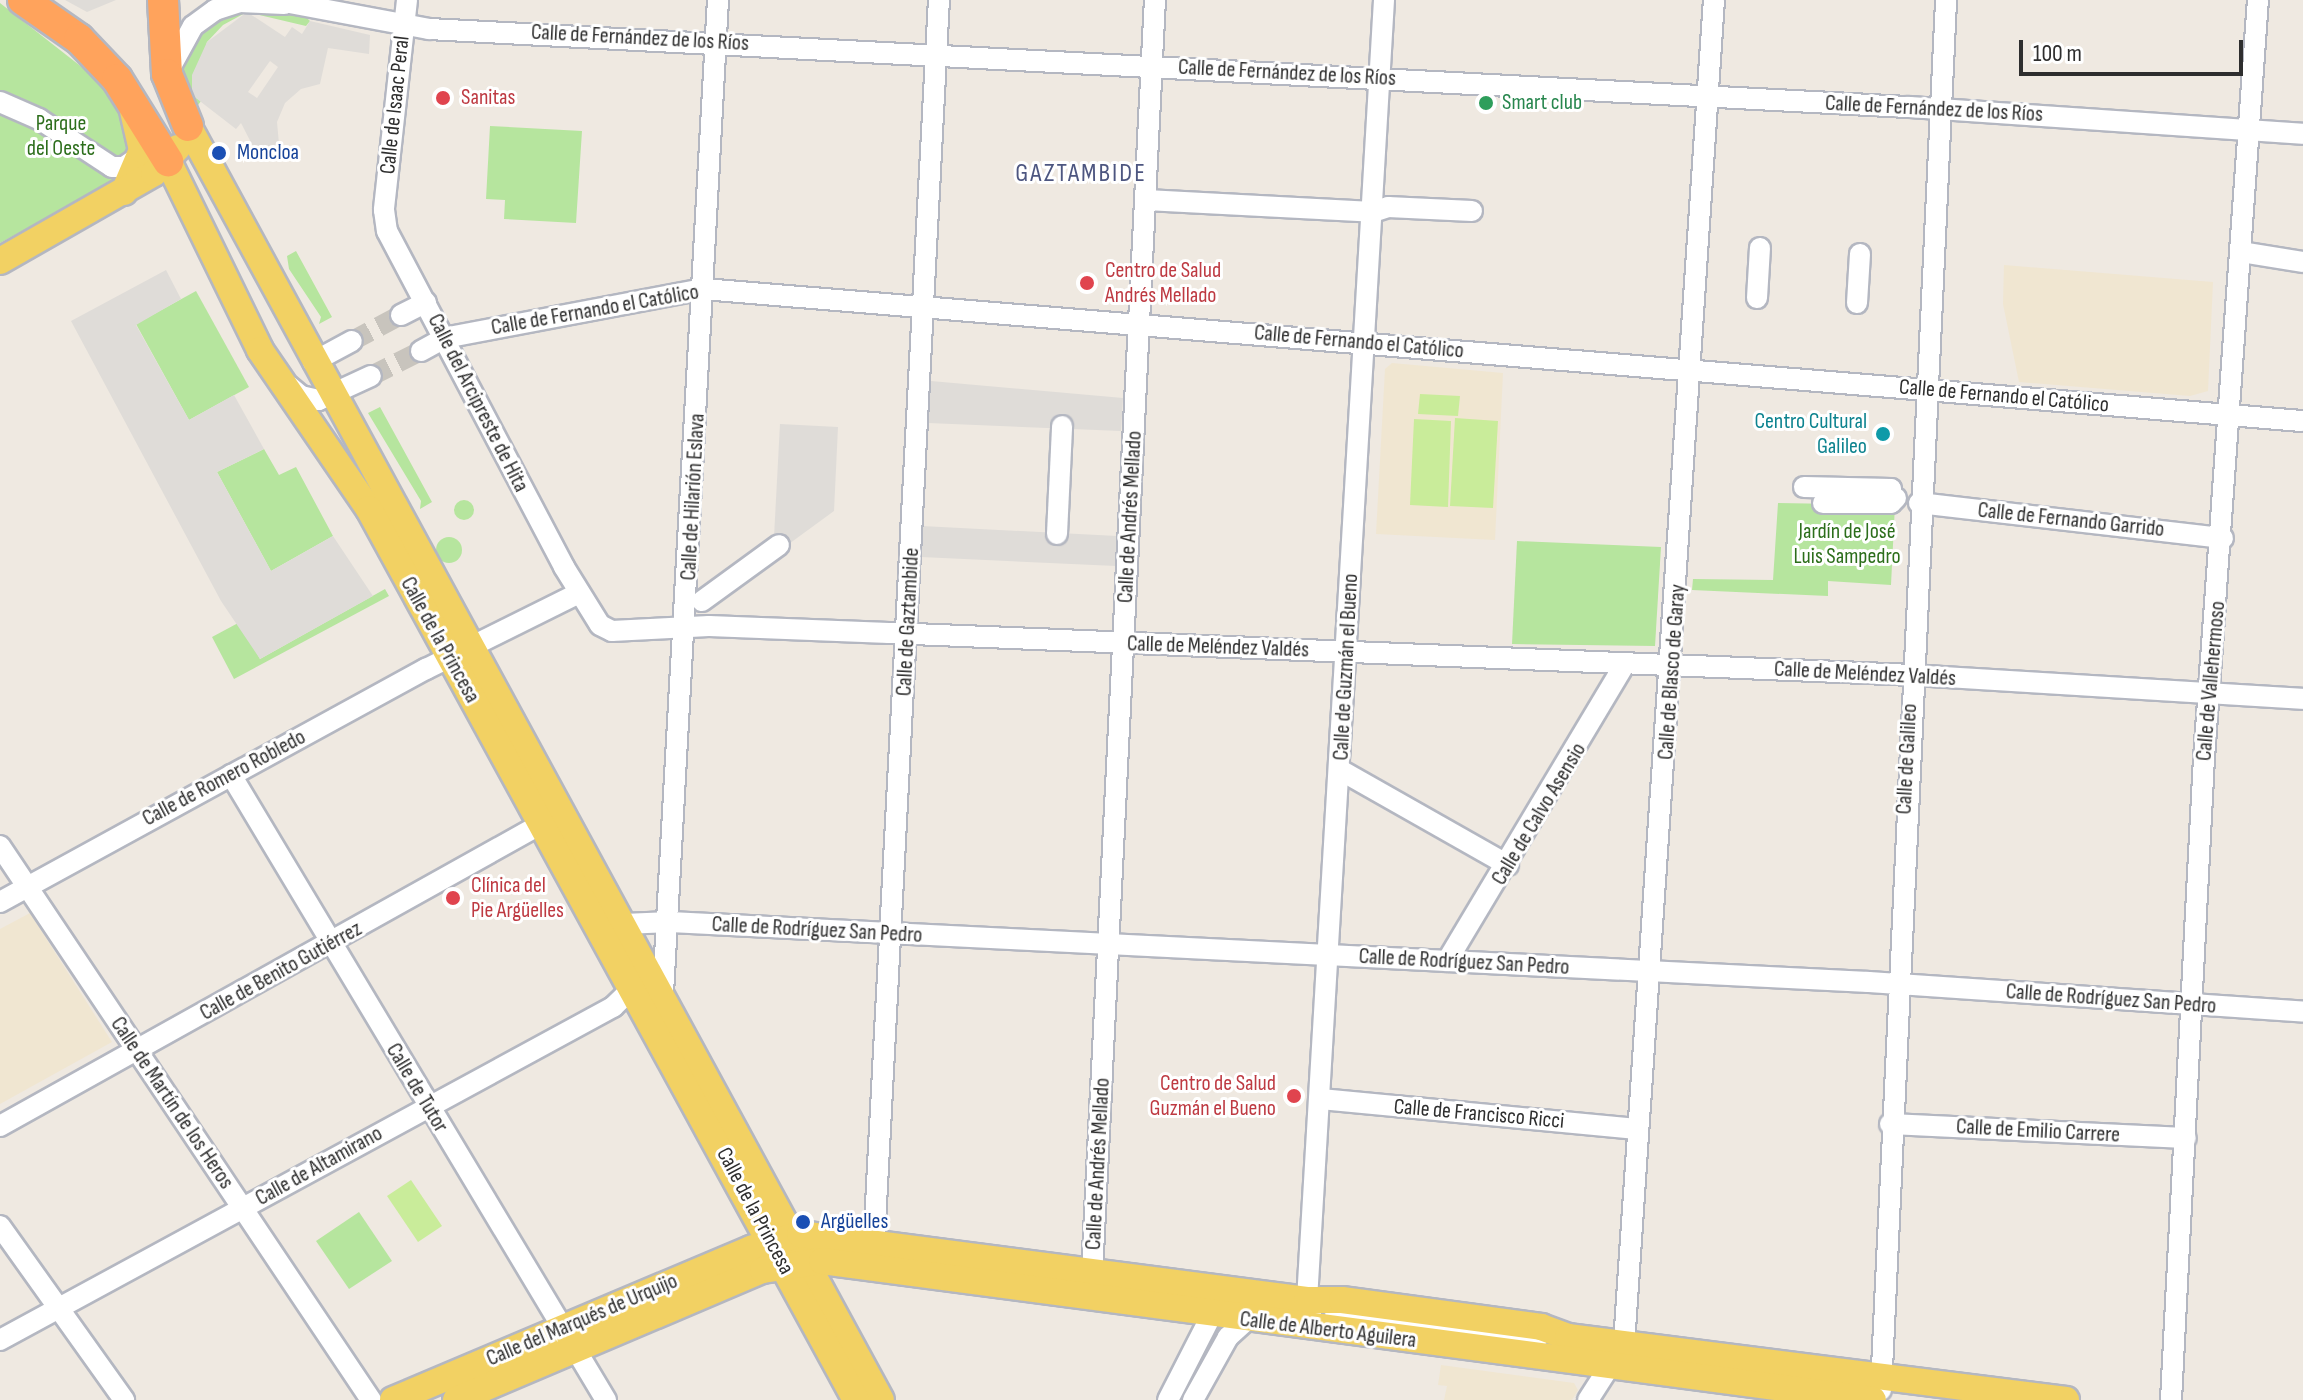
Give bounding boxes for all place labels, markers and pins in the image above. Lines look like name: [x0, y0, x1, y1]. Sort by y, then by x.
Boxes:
place label: Sanitas: [461, 85, 515, 111]
marker: Sanitas: [432, 87, 454, 109]
place label: Smart club: [1502, 90, 1582, 116]
marker: Smart club: [1477, 94, 1495, 112]
place label: Moncloa: [237, 140, 299, 166]
marker: Moncloa: [208, 142, 230, 164]
place label: Centro de Salud Andrés Mellado: [1105, 257, 1221, 308]
marker: Centro de Salud Andrés Mellado: [1076, 272, 1098, 294]
place label: Centro Cultural Galileo: [1755, 408, 1867, 460]
marker: Centro Cultural Galileo: [1874, 425, 1892, 443]
place label: Clínica del Pie Argüelles: [471, 872, 564, 924]
marker: Clínica del Pie Argüelles: [442, 887, 464, 909]
place label: Centro de Salud Guzmán el Bueno: [1150, 1070, 1276, 1122]
marker: Centro de Salud Guzmán el Bueno: [1283, 1085, 1305, 1107]
place label: Argüelles: [821, 1209, 888, 1235]
marker: Argüelles: [792, 1211, 814, 1233]

